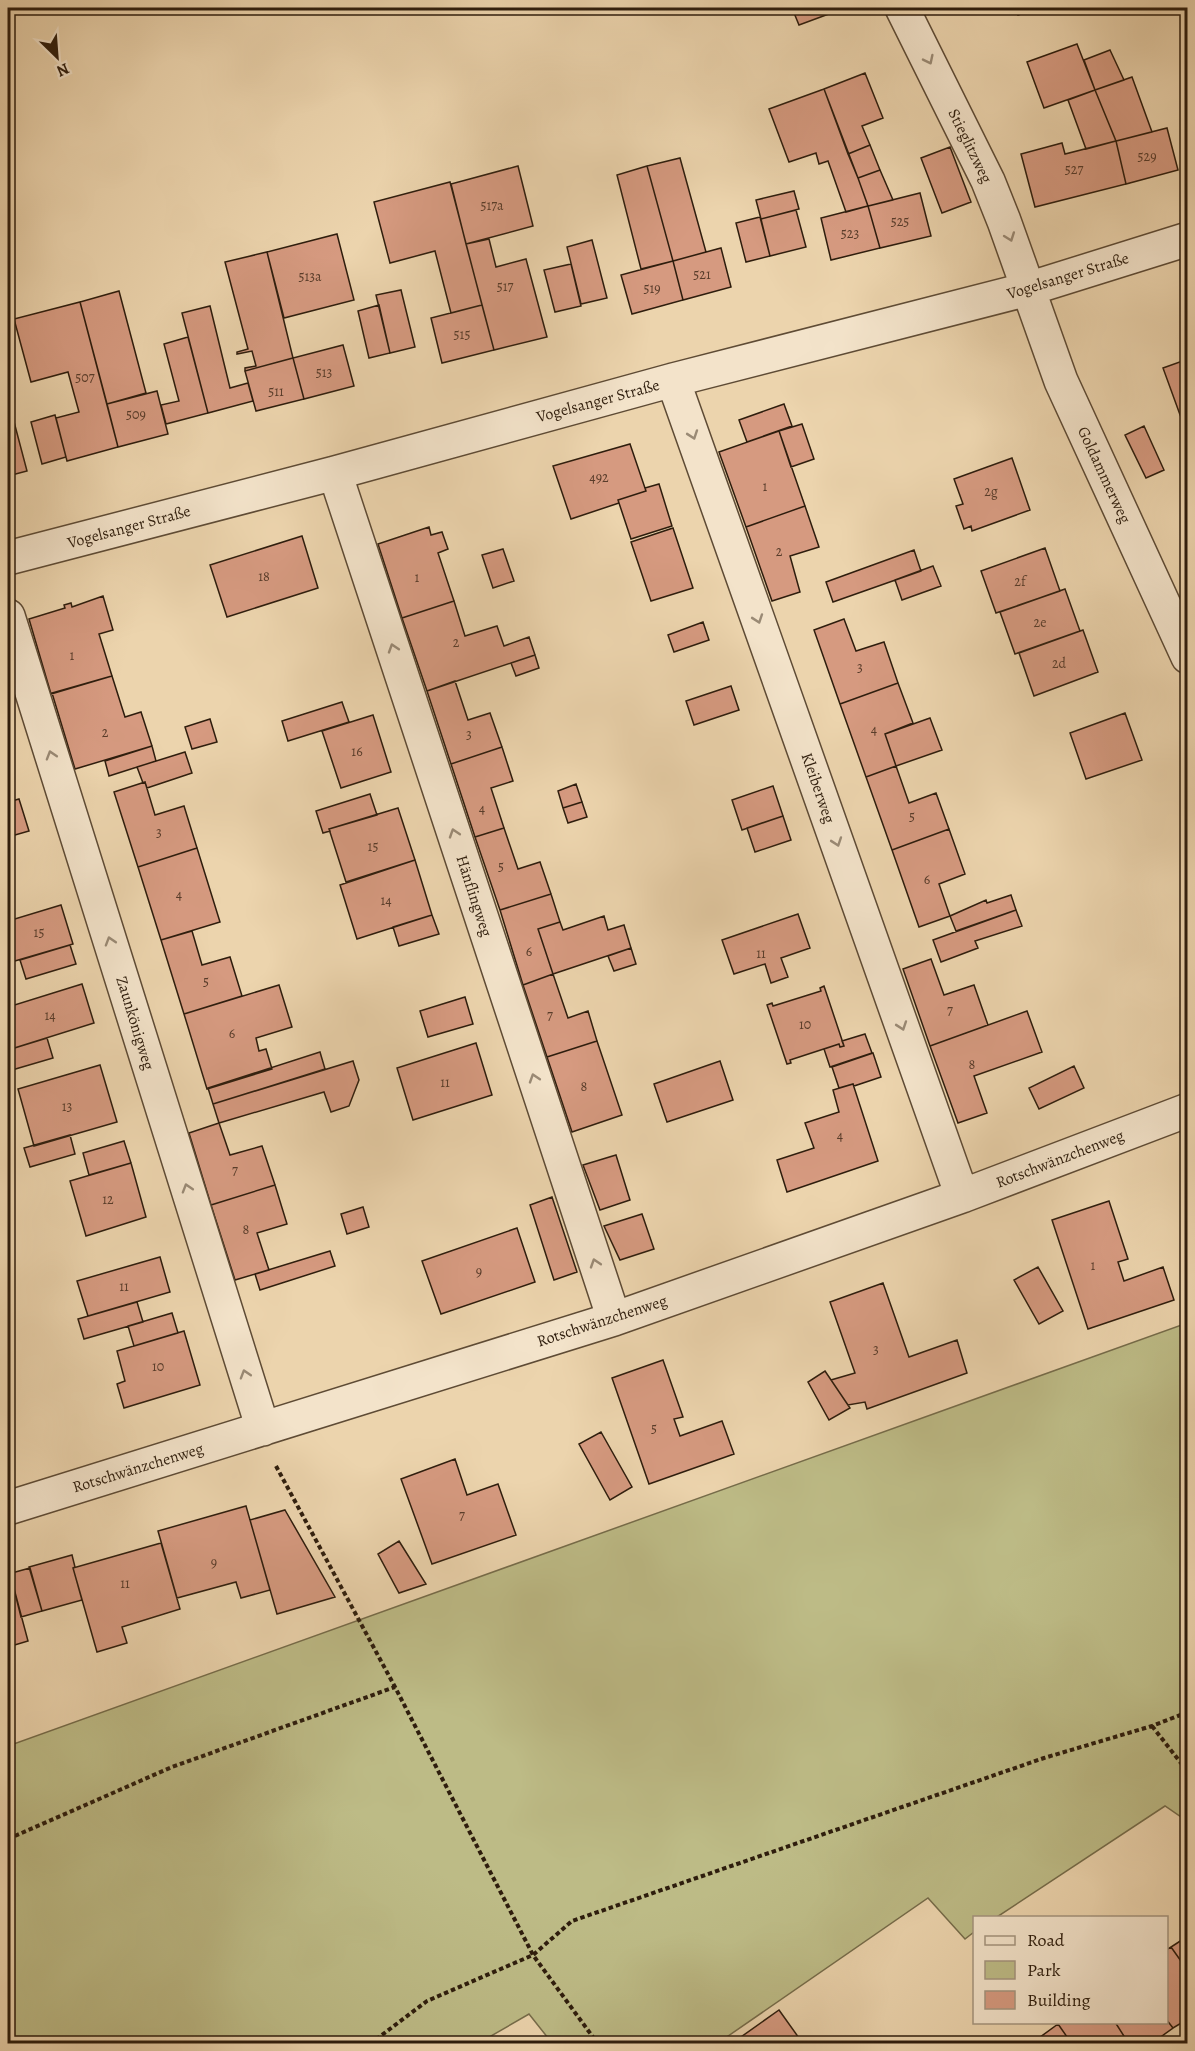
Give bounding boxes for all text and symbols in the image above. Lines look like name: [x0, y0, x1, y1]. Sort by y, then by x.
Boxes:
north arrow: [27, 27, 87, 87]
one-way arrow: [921, 53, 933, 64]
text: N: [53, 57, 73, 82]
street label: Stieglitzweg: [942, 105, 998, 187]
house number: 529: [1137, 147, 1157, 166]
house number: 527: [1065, 160, 1083, 179]
house number: 517a: [480, 196, 504, 215]
house number: 525: [891, 212, 909, 231]
house number: 523: [841, 224, 859, 243]
one-way arrow: [1002, 231, 1015, 242]
street label: Vogelsanger Straße: [1003, 247, 1132, 305]
house number: 521: [693, 265, 711, 284]
house number: 513a: [298, 267, 322, 286]
house number: 517: [497, 277, 513, 296]
house number: 519: [643, 279, 661, 298]
house number: 515: [454, 325, 470, 344]
house number: 513: [316, 363, 332, 382]
house number: 507: [75, 368, 95, 387]
street label: Vogelsanger Straße: [533, 374, 662, 428]
house number: 511: [268, 382, 284, 401]
house number: 509: [126, 405, 146, 424]
street label: Goldammerweg: [1072, 423, 1136, 527]
one-way arrow: [685, 429, 698, 440]
house number: 492: [589, 468, 609, 487]
house number: 1: [763, 477, 768, 496]
house number: 2g: [984, 482, 998, 501]
street label: Vogelsanger Straße: [64, 500, 193, 554]
house number: 2: [776, 542, 783, 561]
house number: 18: [258, 567, 270, 586]
house number: 1: [415, 568, 420, 587]
house number: 2f: [1014, 572, 1028, 591]
one-way arrow: [750, 613, 763, 624]
house number: 2e: [1034, 613, 1046, 632]
house number: 2: [453, 633, 460, 652]
one-way arrow: [387, 643, 400, 654]
house number: 1: [70, 646, 75, 665]
house number: 2d: [1052, 654, 1067, 673]
house number: 3: [857, 658, 863, 677]
house number: 4: [871, 720, 877, 739]
house number: 2: [102, 723, 109, 742]
house number: 3: [466, 725, 472, 744]
house number: 16: [351, 742, 363, 761]
one-way arrow: [46, 750, 58, 761]
street label: Kleiberweg: [796, 750, 840, 826]
house number: 4: [479, 799, 485, 818]
house number: 5: [909, 807, 915, 826]
house number: 3: [156, 823, 162, 842]
one-way arrow: [448, 828, 461, 839]
house number: 15: [368, 837, 378, 856]
one-way arrow: [829, 837, 842, 847]
street label: Hänflingweg: [450, 852, 498, 940]
house number: 5: [498, 857, 504, 876]
house number: 6: [924, 870, 930, 889]
house number: 4: [176, 885, 182, 904]
house number: 14: [380, 891, 392, 910]
house number: 15: [34, 923, 44, 942]
one-way arrow: [104, 936, 117, 947]
house number: 6: [526, 942, 532, 961]
house number: 11: [756, 944, 766, 963]
house number: 5: [203, 972, 209, 991]
street label: Zaunkönigweg: [110, 973, 160, 1073]
house number: 7: [947, 1001, 953, 1020]
house number: 14: [44, 1006, 56, 1025]
house number: 7: [547, 1006, 553, 1025]
house number: 10: [799, 1015, 811, 1034]
one-way arrow: [894, 1020, 907, 1031]
house number: 6: [229, 1024, 235, 1043]
house number: 8: [969, 1055, 976, 1074]
house number: 11: [440, 1073, 450, 1092]
one-way arrow: [529, 1073, 542, 1084]
house number: 8: [581, 1077, 588, 1096]
house number: 13: [62, 1097, 72, 1116]
street label: Rotschwänzchenweg: [993, 1124, 1127, 1194]
house number: 4: [837, 1126, 843, 1145]
house number: 7: [232, 1161, 238, 1180]
one-way arrow: [182, 1183, 194, 1194]
house number: 12: [102, 1190, 114, 1209]
house number: 8: [243, 1220, 250, 1239]
house number: 1: [1091, 1256, 1096, 1275]
one-way arrow: [590, 1258, 603, 1269]
house number: 9: [476, 1262, 482, 1281]
house number: 11: [119, 1277, 129, 1296]
street label: Rotschwänzchenweg: [534, 1290, 670, 1352]
house number: 3: [873, 1340, 879, 1359]
house number: 10: [152, 1357, 164, 1376]
one-way arrow: [240, 1369, 252, 1380]
house number: 5: [651, 1419, 657, 1438]
street label: Rotschwänzchenweg: [70, 1438, 206, 1498]
house number: 7: [459, 1506, 465, 1525]
house number: 9: [211, 1553, 217, 1572]
house number: 11: [120, 1574, 130, 1593]
legend: [973, 1916, 1168, 2024]
text: Road: [1027, 1928, 1065, 1952]
text: Park: [1027, 1958, 1061, 1982]
text: Building: [1027, 1988, 1091, 2012]

